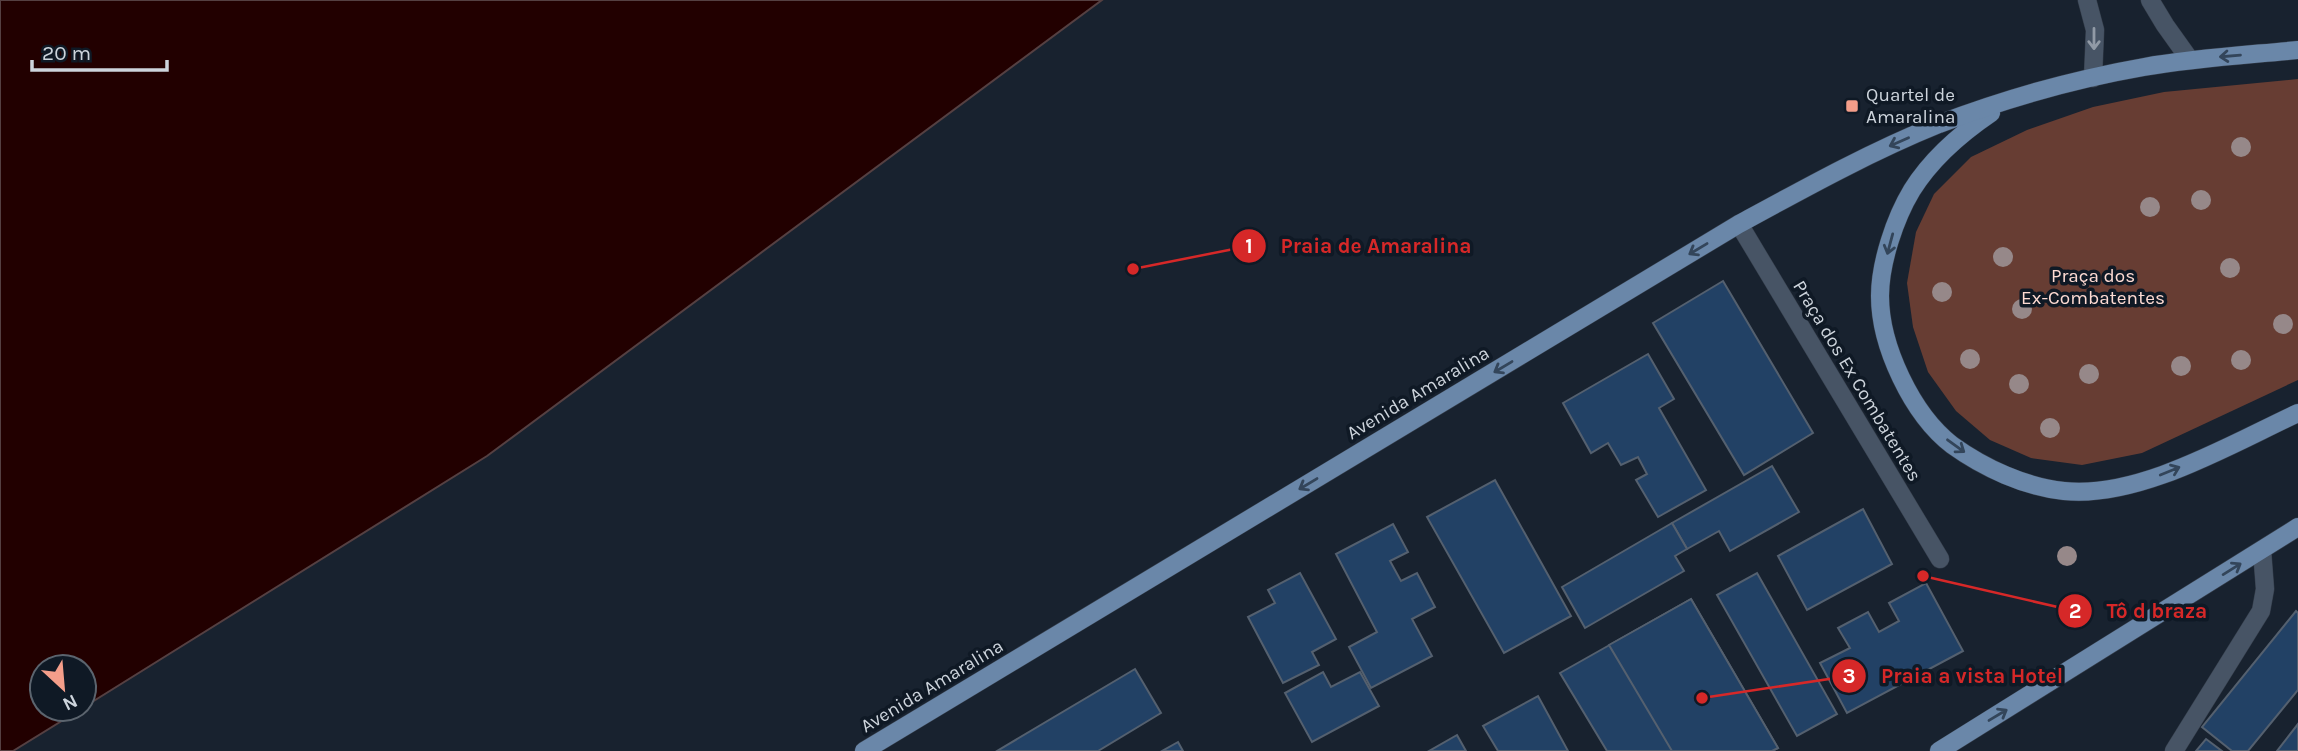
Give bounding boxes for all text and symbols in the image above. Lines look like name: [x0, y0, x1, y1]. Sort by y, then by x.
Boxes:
one-way arrow: [2087, 27, 2101, 50]
scale bar: [32, 28, 166, 72]
text: 20 m: [42, 41, 91, 65]
one-way arrow: [2219, 50, 2242, 63]
place label: Quartel de Amaralina: [1866, 84, 1955, 128]
marker: Quartel de Amaralina: [1844, 98, 1860, 114]
one-way arrow: [1889, 136, 1910, 149]
callout: Praia de Amaralina: [1231, 225, 1485, 267]
one-way arrow: [1883, 233, 1896, 255]
text: 1: [1245, 234, 1253, 258]
text: Praia de Amaralina: [1280, 234, 1472, 258]
one-way arrow: [1689, 242, 1709, 256]
park label: Praça dos Ex-Combatentes: [2021, 265, 2165, 309]
street label: Praça dos Ex Combatentes: [1788, 277, 1926, 485]
street label: Avenida Amaralina: [1343, 342, 1493, 444]
one-way arrow: [1494, 360, 1514, 374]
one-way arrow: [1947, 439, 1965, 454]
one-way arrow: [2159, 464, 2181, 477]
one-way arrow: [1299, 477, 1319, 491]
one-way arrow: [2222, 561, 2242, 575]
callout: Tô d braza: [2058, 590, 2221, 632]
text: 2: [2069, 599, 2081, 623]
text: Tô d braza: [2107, 599, 2207, 623]
street label: Avenida Amaralina: [857, 635, 1007, 737]
north arrow: [28, 653, 98, 723]
callout: Praia a vista Hotel: [1832, 655, 2077, 697]
text: 3: [1842, 664, 1856, 688]
text: Praia a vista Hotel: [1881, 664, 2063, 688]
text: N: [59, 690, 81, 715]
one-way arrow: [1987, 708, 2007, 722]

